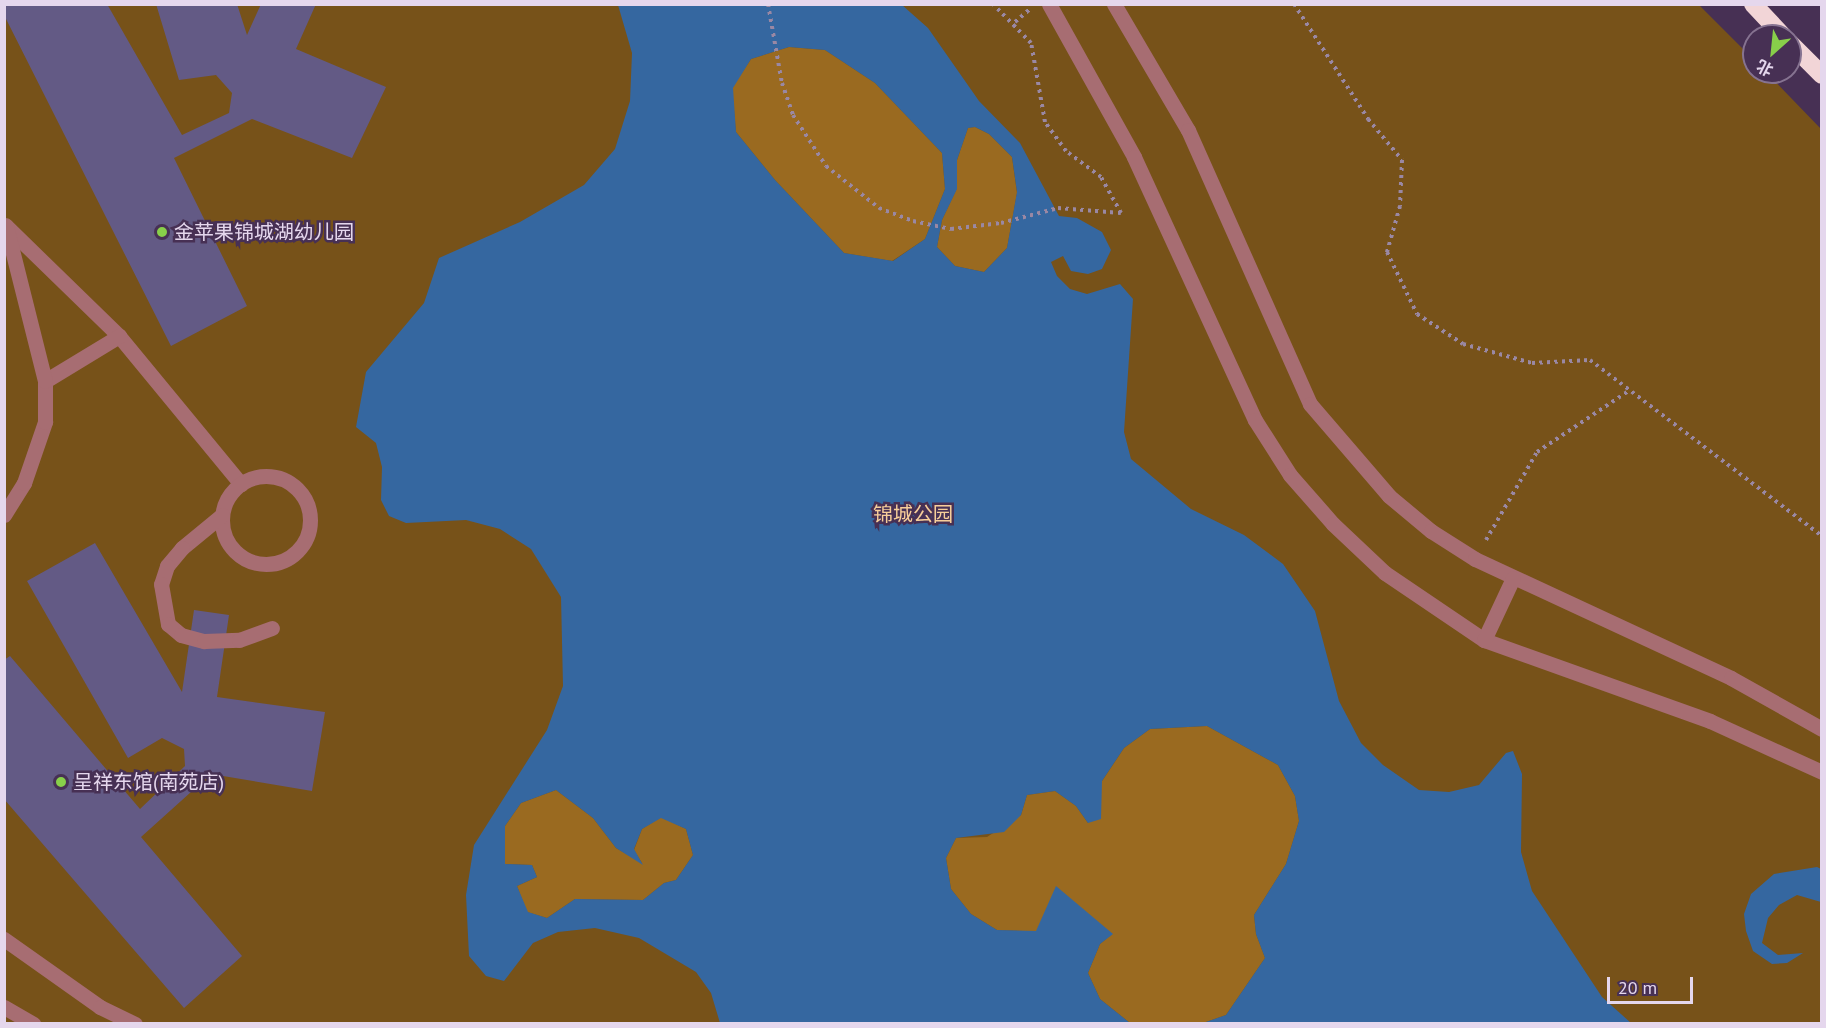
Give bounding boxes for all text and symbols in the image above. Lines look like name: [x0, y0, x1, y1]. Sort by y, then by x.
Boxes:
north arrow: [1742, 24, 1802, 84]
text: 北: [1753, 56, 1776, 81]
place label: 金苹果锦城湖幼儿园: [174, 220, 354, 244]
marker: 金苹果锦城湖幼儿园: [155, 225, 169, 239]
park label: 锦城公园: [873, 502, 953, 526]
place label: 呈祥东馆(南苑店): [73, 770, 224, 794]
marker: 呈祥东馆(南苑店): [54, 775, 68, 789]
scale bar: [1610, 965, 1696, 1003]
text: 20 m: [1618, 976, 1657, 999]

